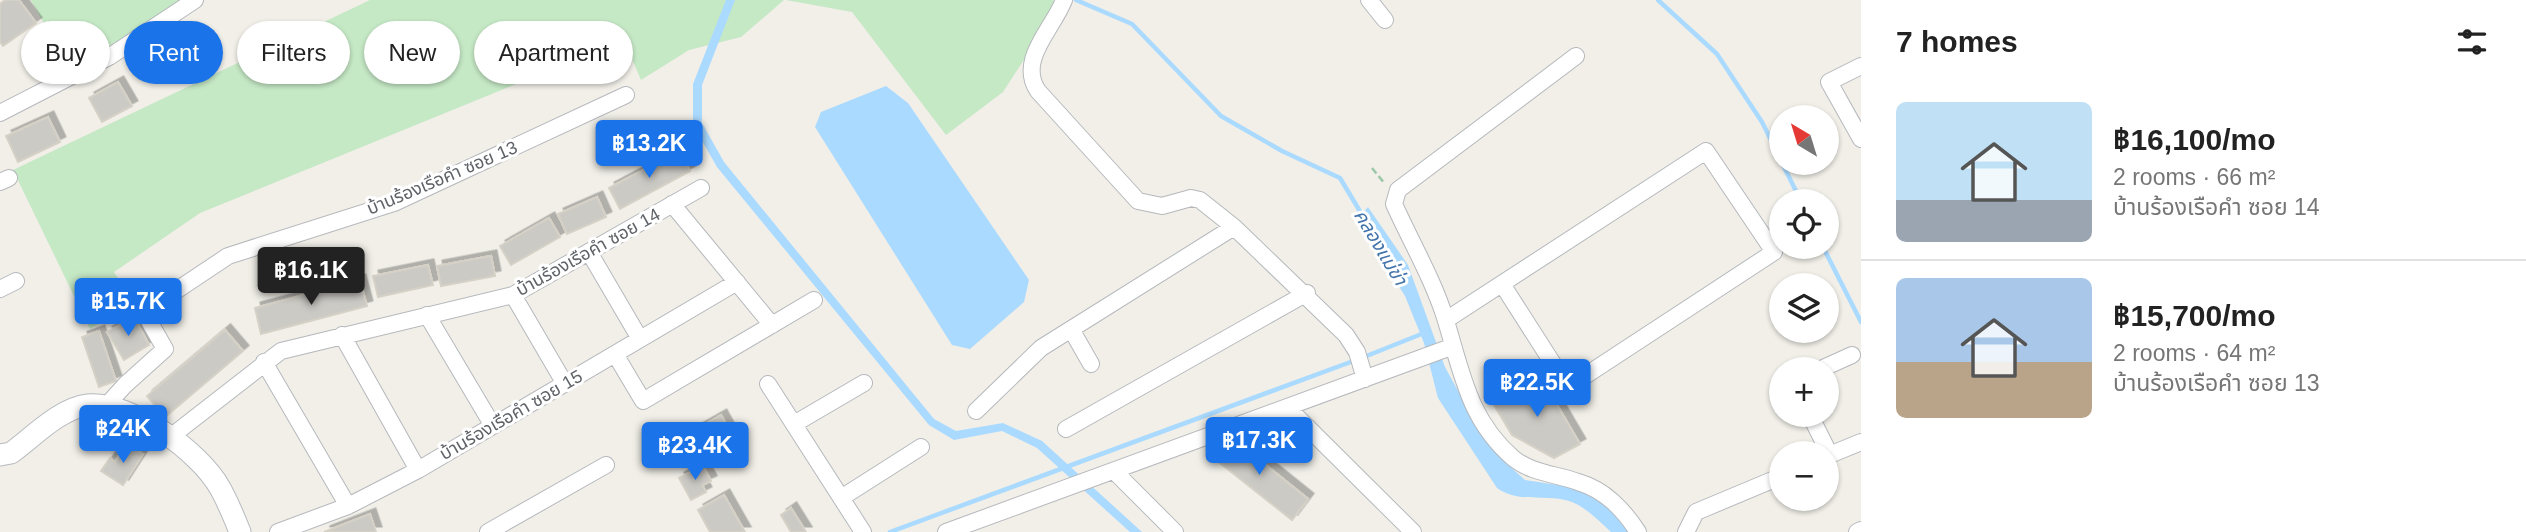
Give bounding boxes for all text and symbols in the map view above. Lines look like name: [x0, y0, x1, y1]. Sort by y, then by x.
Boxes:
chip: Buy: [21, 21, 110, 84]
chip: Rent: [124, 21, 223, 84]
chip: Filters: [237, 21, 350, 84]
chip: New: [364, 21, 460, 84]
chip: Apartment: [474, 21, 633, 84]
icon: filters: [2453, 23, 2491, 61]
text: 7 homes: [1896, 25, 2018, 58]
north arrow: [1769, 105, 1839, 175]
map controls: [1769, 105, 1839, 511]
pin: ฿13.2K: [592, 120, 706, 180]
text: ฿16,100/mo: [2113, 123, 2276, 156]
text: ฿13.2K: [612, 130, 686, 156]
icon: home: [1952, 130, 2036, 214]
street label: บ้านร้องเรือคำ ซอย 13: [364, 137, 520, 219]
text: 2 rooms · 66 m²: [2113, 164, 2275, 190]
button: locate: [1769, 189, 1839, 259]
text: บ้านร้องเรือคำ ซอย 14: [2113, 194, 2320, 220]
street label: บ้านร้องเรือคำ ซอย 14: [512, 204, 664, 300]
water label: คลองแม่ข่า: [1350, 206, 1412, 290]
pin: ฿16.1K: [254, 247, 368, 307]
text: ฿16.1K: [274, 257, 348, 283]
button: layers: [1769, 273, 1839, 343]
pin: ฿15.7K: [71, 278, 185, 338]
text: ฿15.7K: [91, 288, 165, 314]
text: ฿15,700/mo: [2113, 299, 2276, 332]
icon: home: [1952, 306, 2036, 390]
text: 2 rooms · 64 m²: [2113, 340, 2275, 366]
button: +: [1769, 357, 1839, 427]
pin: ฿22.5K: [1480, 360, 1594, 419]
street label: บ้านร้องเรือคำ ซอย 15: [436, 366, 586, 464]
text: ฿22.5K: [1500, 369, 1574, 395]
text: บ้านร้องเรือคำ ซอย 13: [2113, 370, 2320, 396]
pin: ฿24K: [82, 406, 164, 465]
text: ฿24K: [95, 415, 151, 441]
pin: ฿17.3K: [1202, 418, 1316, 477]
pin: ฿23.4K: [638, 422, 752, 482]
text: ฿17.3K: [1222, 427, 1296, 453]
text: ฿23.4K: [658, 432, 732, 458]
button: −: [1769, 441, 1839, 511]

